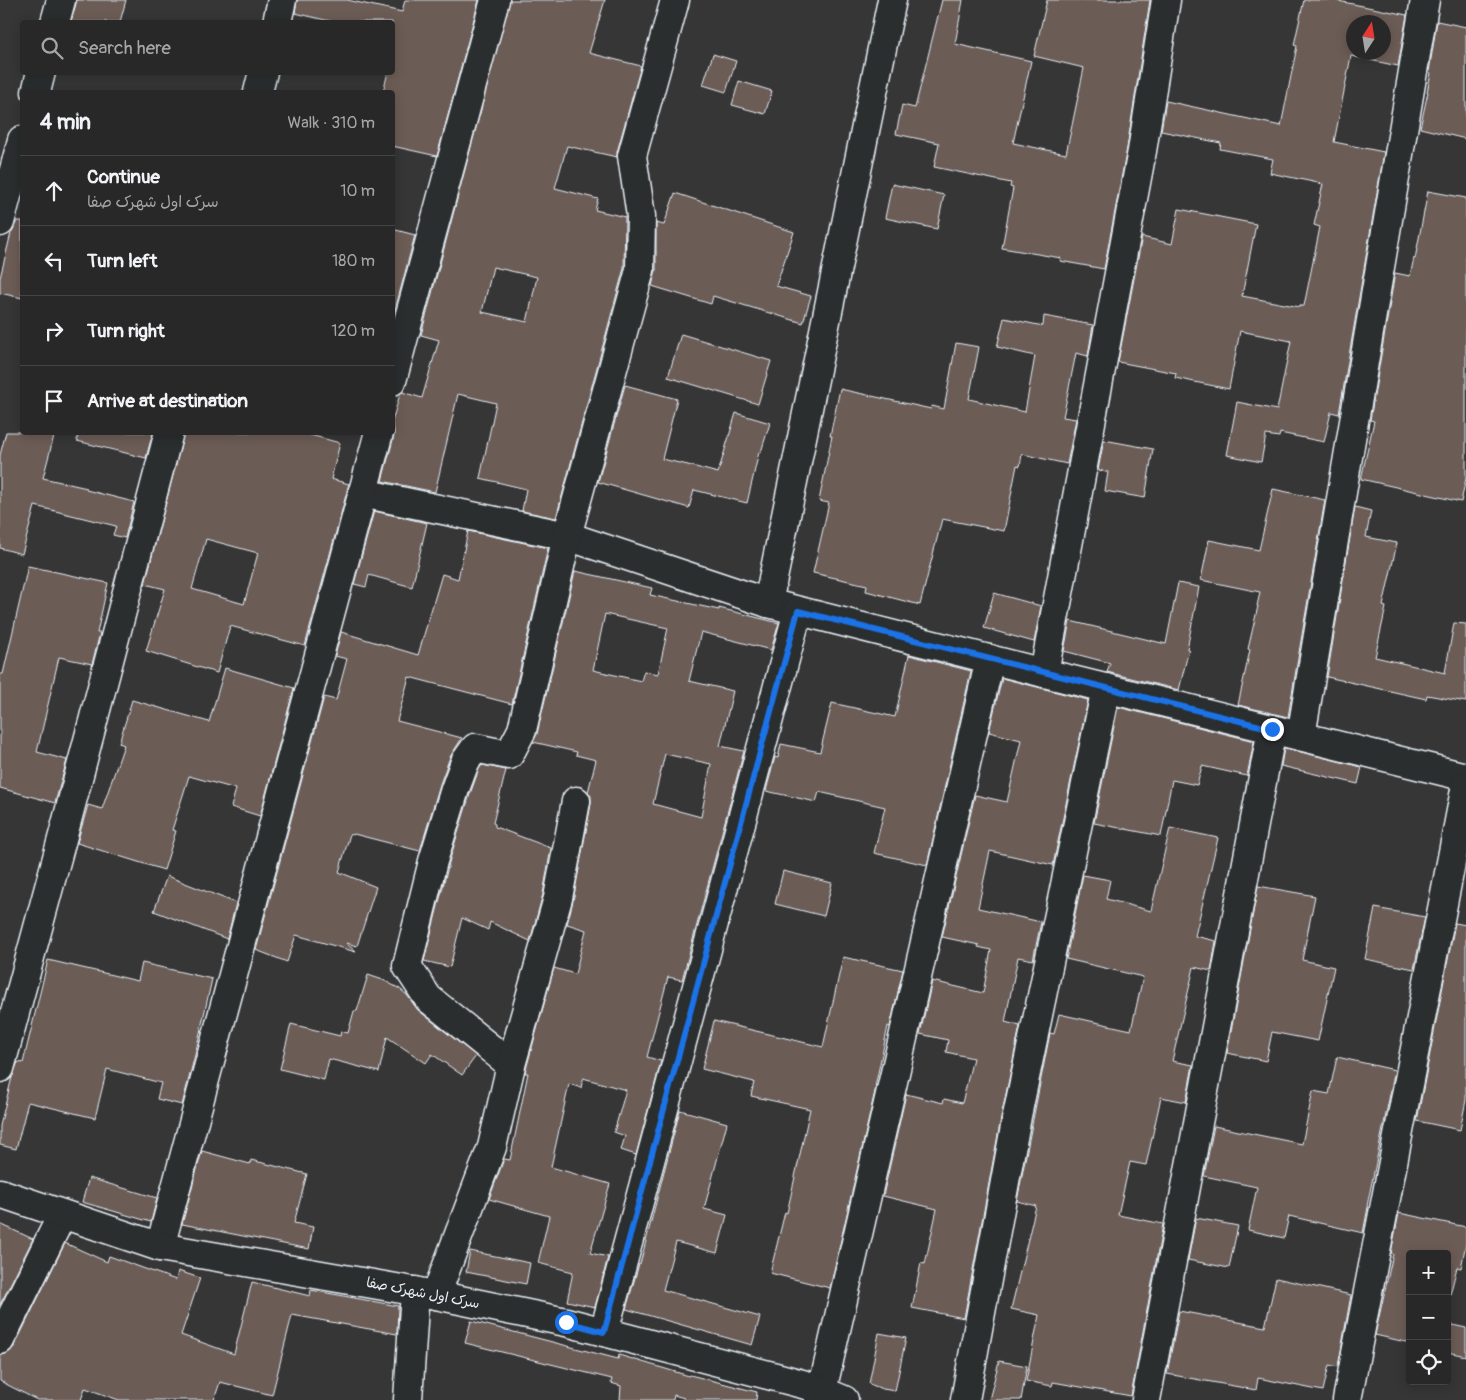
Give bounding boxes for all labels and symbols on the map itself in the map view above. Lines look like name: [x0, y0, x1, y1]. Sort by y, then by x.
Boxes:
north arrow: [1346, 15, 1391, 60]
route end: [1261, 718, 1284, 741]
street label: سرک اول شهرک صفا: [365, 1274, 481, 1312]
route start: [555, 1311, 578, 1334]

